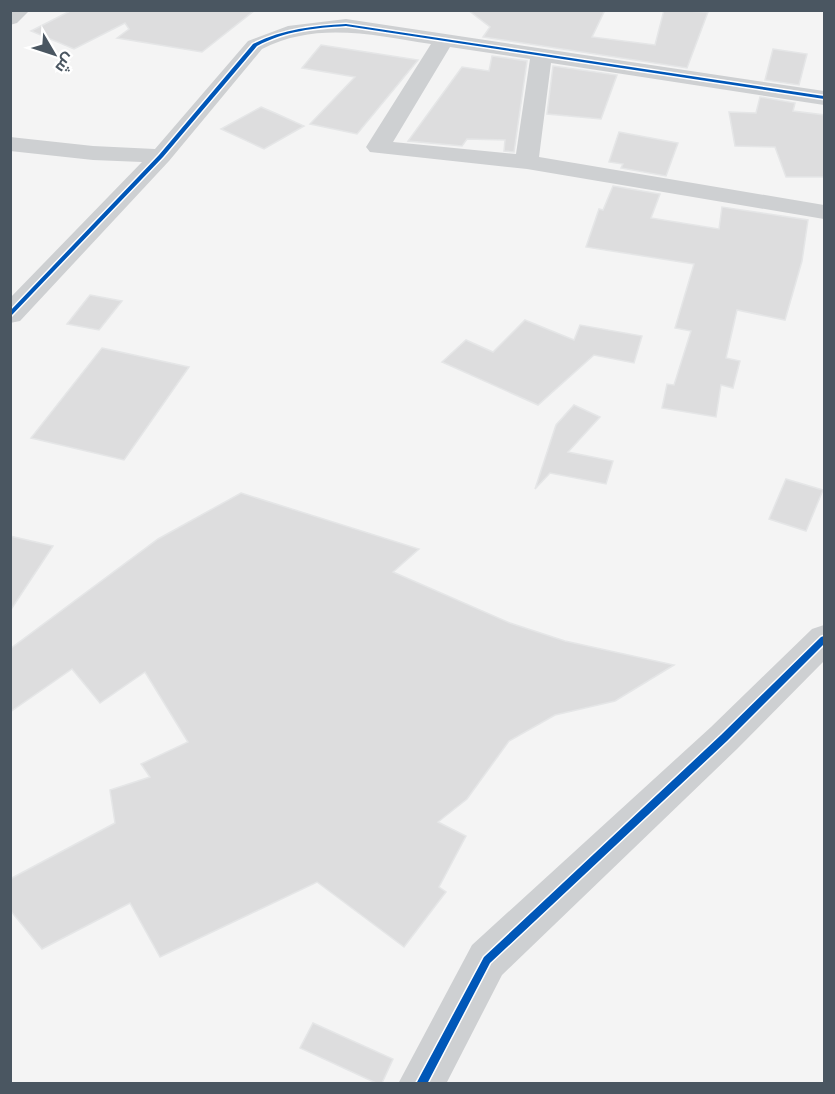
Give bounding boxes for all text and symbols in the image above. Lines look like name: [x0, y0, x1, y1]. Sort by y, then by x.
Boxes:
north arrow: [24, 24, 84, 84]
text: ش: [51, 49, 80, 78]

